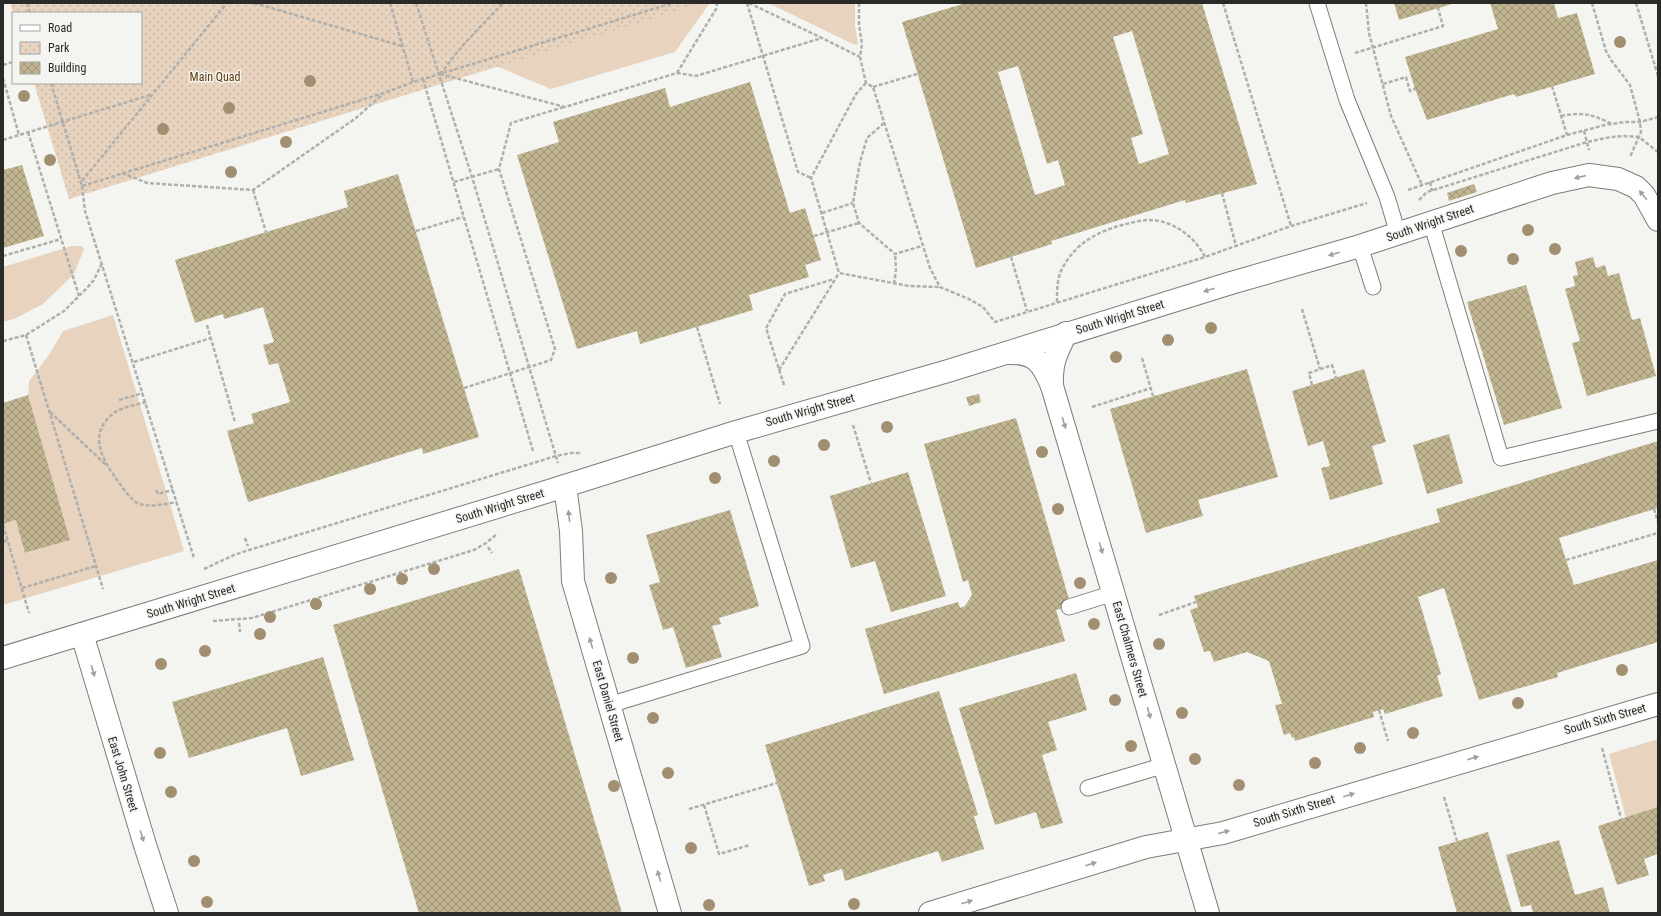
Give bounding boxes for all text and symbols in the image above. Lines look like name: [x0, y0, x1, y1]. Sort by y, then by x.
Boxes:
legend: [12, 12, 142, 84]
text: Road: [48, 21, 72, 35]
text: Park: [48, 41, 70, 55]
text: Building: [48, 61, 86, 75]
park label: Main Quad: [190, 70, 240, 84]
one-way arrow: [1574, 174, 1586, 180]
one-way arrow: [1638, 189, 1647, 200]
street label: South Wright Street: [1384, 201, 1476, 245]
one-way arrow: [1327, 251, 1339, 257]
one-way arrow: [1202, 287, 1214, 293]
street label: South Wright Street: [1074, 297, 1166, 337]
street label: South Wright Street: [764, 391, 856, 429]
one-way arrow: [1061, 417, 1067, 429]
street label: South Wright Street: [454, 486, 546, 526]
one-way arrow: [566, 510, 573, 522]
one-way arrow: [1098, 542, 1104, 554]
street label: South Wright Street: [145, 581, 237, 621]
street label: East Chalmers Street: [1110, 599, 1151, 699]
one-way arrow: [588, 637, 594, 649]
street label: East Daniel Street: [590, 659, 626, 744]
one-way arrow: [90, 666, 96, 678]
street label: South Sixth Street: [1562, 700, 1648, 737]
one-way arrow: [1146, 707, 1152, 719]
street label: East John Street: [105, 735, 141, 814]
one-way arrow: [1468, 755, 1480, 761]
street label: South Sixth Street: [1251, 792, 1337, 830]
one-way arrow: [1343, 792, 1355, 798]
one-way arrow: [1218, 829, 1230, 835]
one-way arrow: [139, 830, 145, 842]
one-way arrow: [1086, 861, 1098, 867]
one-way arrow: [656, 869, 662, 881]
one-way arrow: [961, 899, 973, 905]

